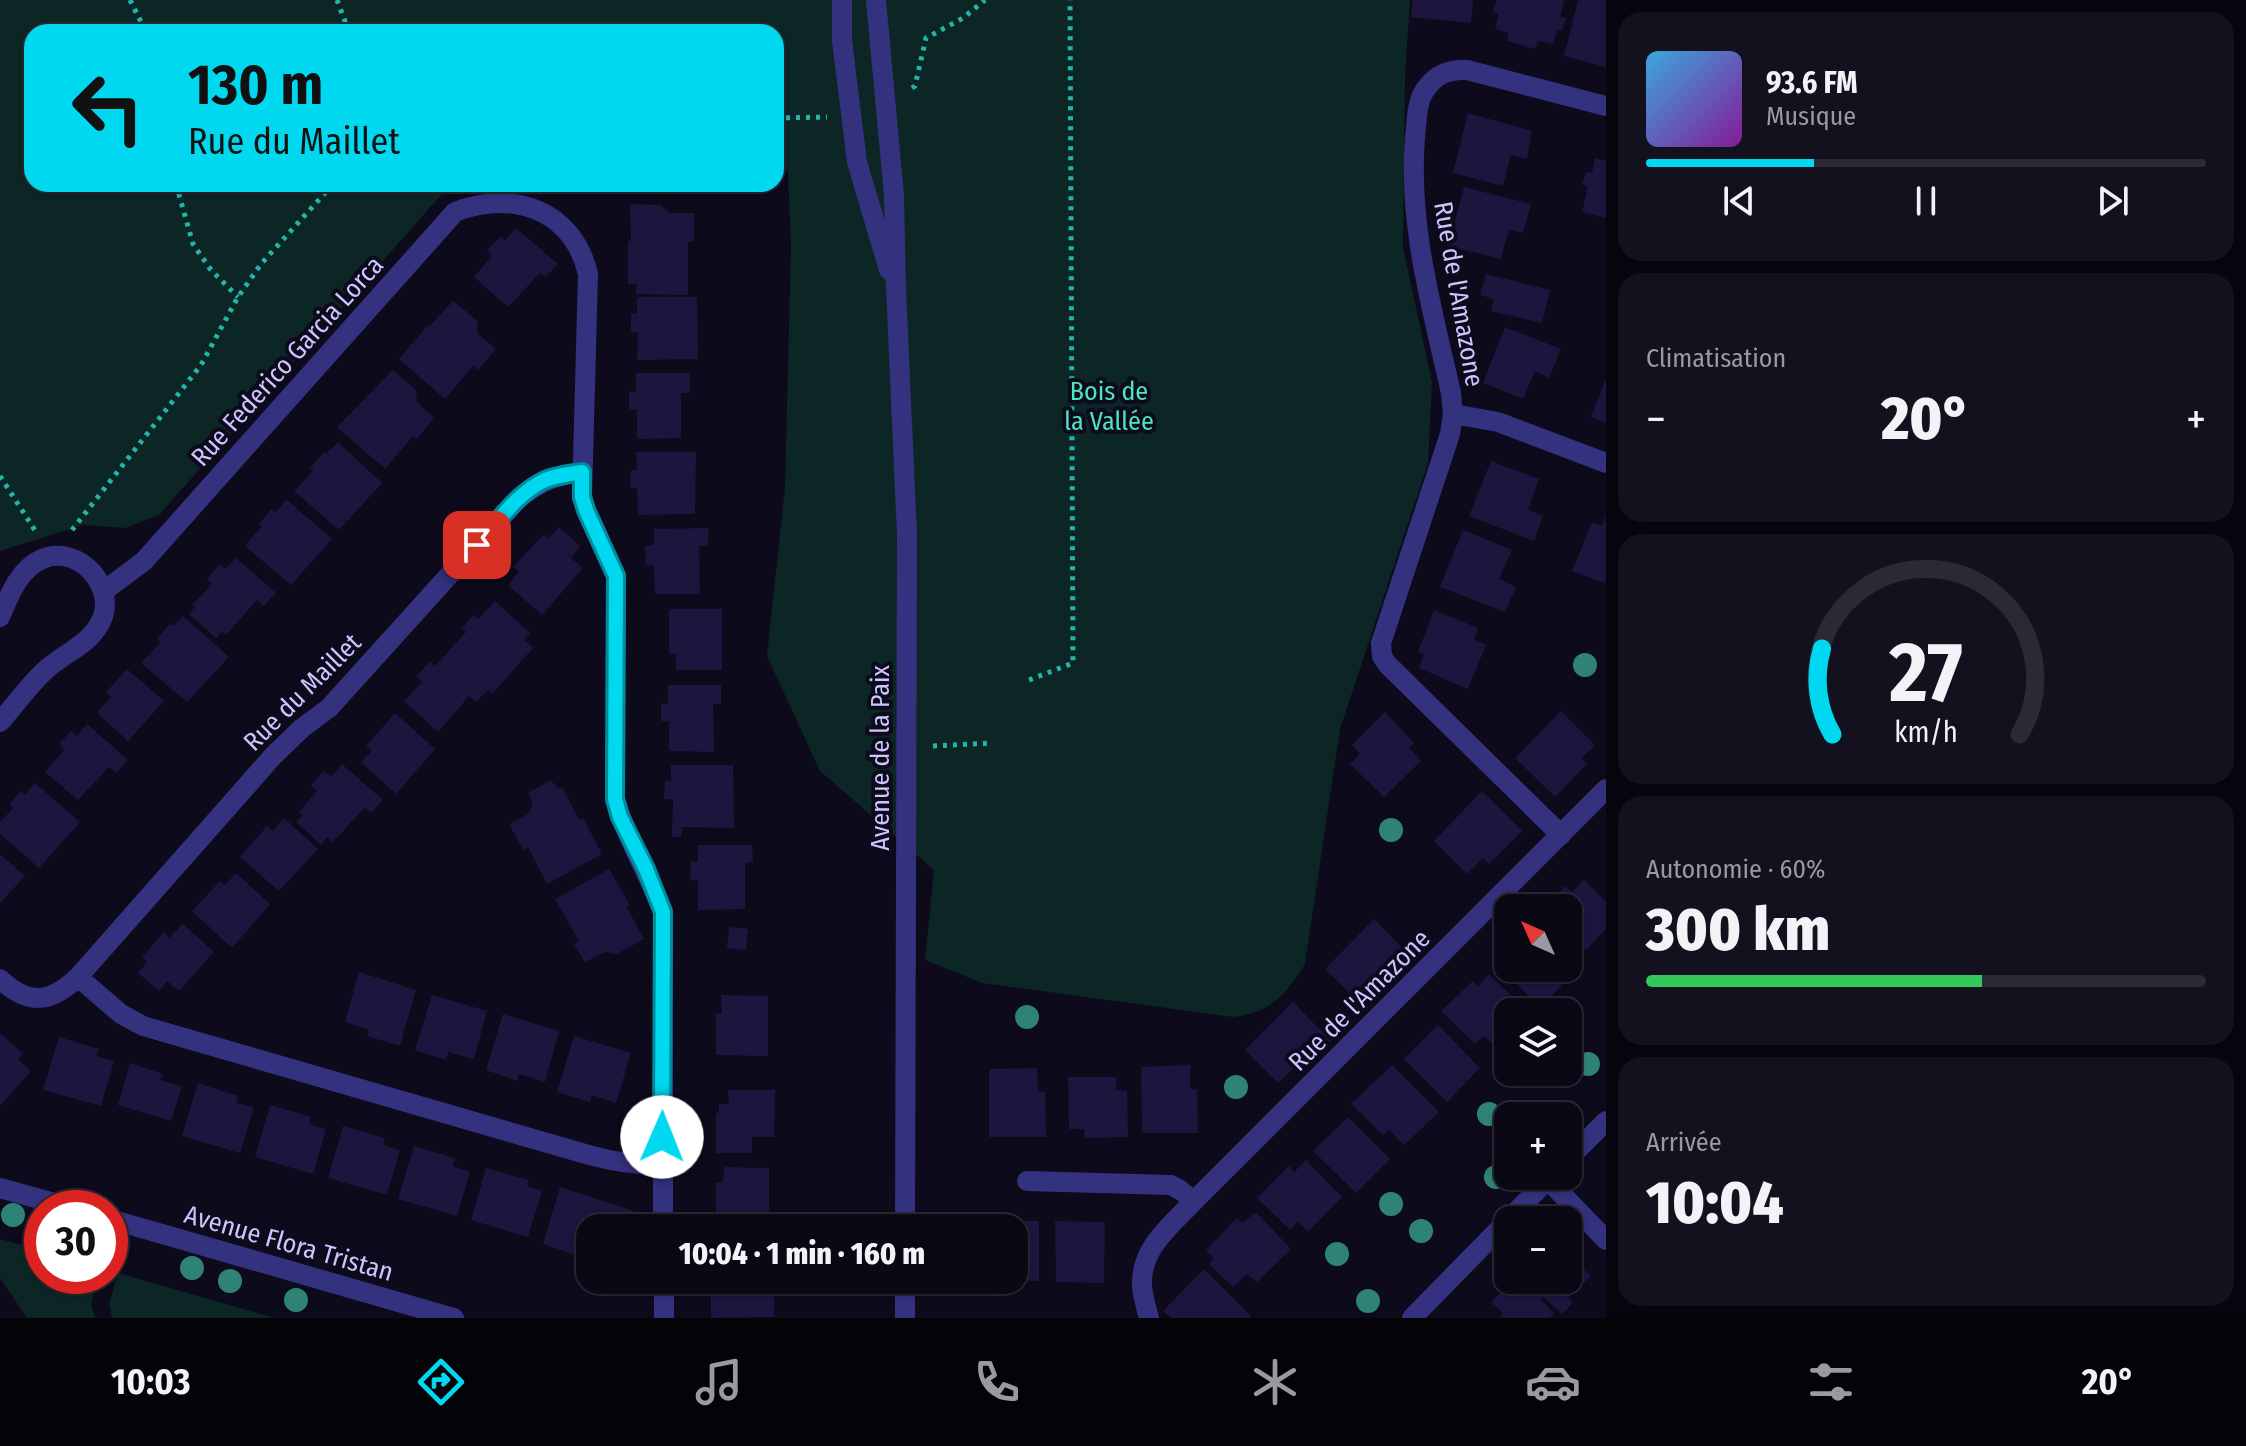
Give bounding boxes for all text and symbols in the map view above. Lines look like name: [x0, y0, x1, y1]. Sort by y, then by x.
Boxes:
text: 130 m: [188, 52, 323, 119]
icon: left: [56, 56, 160, 160]
text: 93.6 FM: [1766, 65, 1858, 101]
text: Musique: [1766, 101, 1856, 132]
text: Rue du Maillet: [188, 120, 400, 164]
icon: previous: [1717, 179, 1761, 223]
icon: pause: [1904, 179, 1948, 223]
icon: next: [2091, 179, 2135, 223]
street label: Rue de l'Amazone: [1427, 199, 1490, 389]
street label: Rue Federico Garcia Lorca: [185, 250, 390, 473]
text: Climatisation: [1646, 343, 1786, 374]
park label: Bois de la Vallée: [1064, 376, 1154, 437]
text: 20°: [1881, 383, 1971, 455]
text: −: [1646, 393, 1666, 446]
text: +: [2186, 393, 2206, 446]
pin: [443, 511, 511, 579]
icon: arrive: [455, 523, 499, 567]
text: 27: [1888, 623, 1963, 723]
street label: Rue du Maillet: [237, 627, 368, 757]
street label: Avenue de la Paix: [865, 665, 896, 851]
text: km/h: [1894, 715, 1958, 750]
text: Autonomie · 60%: [1646, 854, 1825, 885]
north arrow: [1494, 894, 1582, 982]
map controls: [1494, 894, 1582, 1294]
text: 300 km: [1646, 894, 1830, 966]
street label: Rue de l'Amazone: [1282, 923, 1437, 1078]
button: layers: [1494, 998, 1582, 1086]
position arrow: [620, 1095, 704, 1179]
button: +: [1494, 1102, 1582, 1190]
text: Arrivée: [1646, 1127, 1722, 1158]
text: 10:04: [1646, 1167, 1784, 1239]
speed limit sign: 30: [24, 1190, 128, 1294]
street label: Avenue Flora Tristan: [181, 1199, 397, 1288]
button: −: [1494, 1206, 1582, 1294]
text: 10:04 · 1 min · 160 m: [679, 1236, 925, 1272]
icon: directions: [413, 1354, 469, 1410]
icon: music: [691, 1354, 747, 1410]
icon: phone: [969, 1354, 1025, 1410]
icon: climate: [1247, 1354, 1303, 1410]
icon: car: [1525, 1354, 1581, 1410]
icon: filters: [1803, 1354, 1859, 1410]
text: 10:03: [111, 1360, 191, 1404]
text: 20°: [2082, 1360, 2135, 1404]

